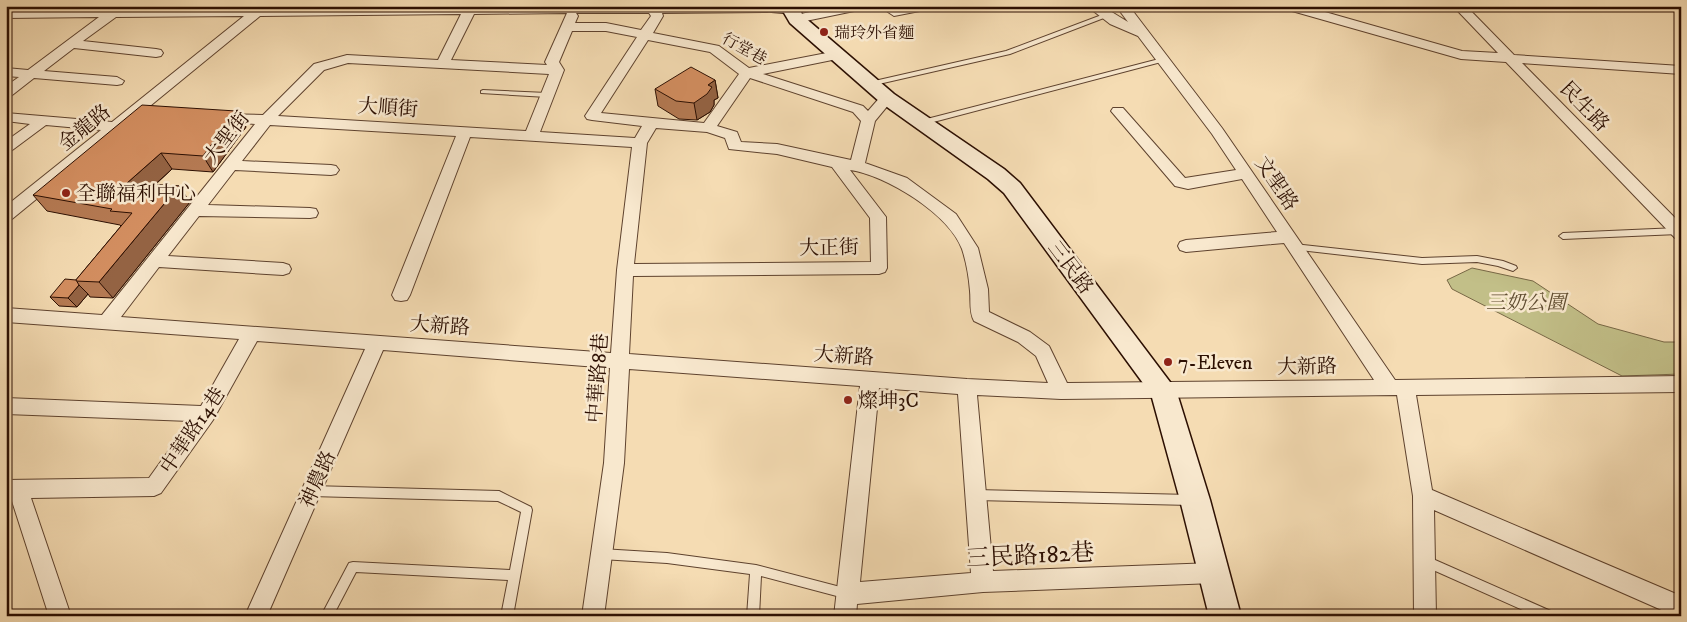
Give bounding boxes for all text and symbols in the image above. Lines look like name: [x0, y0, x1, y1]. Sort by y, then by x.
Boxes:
place label: 瑞玲外省麵: [834, 23, 914, 43]
marker: 瑞玲外省麵: [818, 26, 830, 38]
street label: 行堂巷: [719, 28, 770, 69]
street label: 民生路: [1554, 77, 1614, 137]
street label: 大順街: [357, 94, 419, 123]
street label: 金龍路: [54, 100, 116, 157]
street label: 大聖街: [199, 107, 256, 169]
street label: 文聖路: [1249, 152, 1303, 216]
place label: 全聯福利中心: [76, 182, 196, 207]
marker: 全聯福利中心: [60, 187, 72, 199]
street label: 大正街: [799, 235, 859, 262]
street label: 三民路: [1042, 236, 1098, 299]
park label: 三奶公園: [1486, 291, 1569, 316]
street label: 大新路: [409, 312, 471, 341]
street label: 中華路8巷: [583, 332, 614, 424]
street label: 大新路: [813, 342, 875, 371]
place label: 7-Eleven: [1178, 351, 1253, 376]
street label: 大新路: [1277, 354, 1337, 381]
marker: 7-Eleven: [1162, 356, 1174, 368]
street label: 中華路14巷: [155, 383, 231, 479]
place label: 燦坤3C: [858, 389, 919, 414]
marker: 燦坤3C: [842, 394, 854, 406]
street label: 神農路: [295, 447, 342, 512]
street label: 三民路182巷: [965, 538, 1095, 574]

